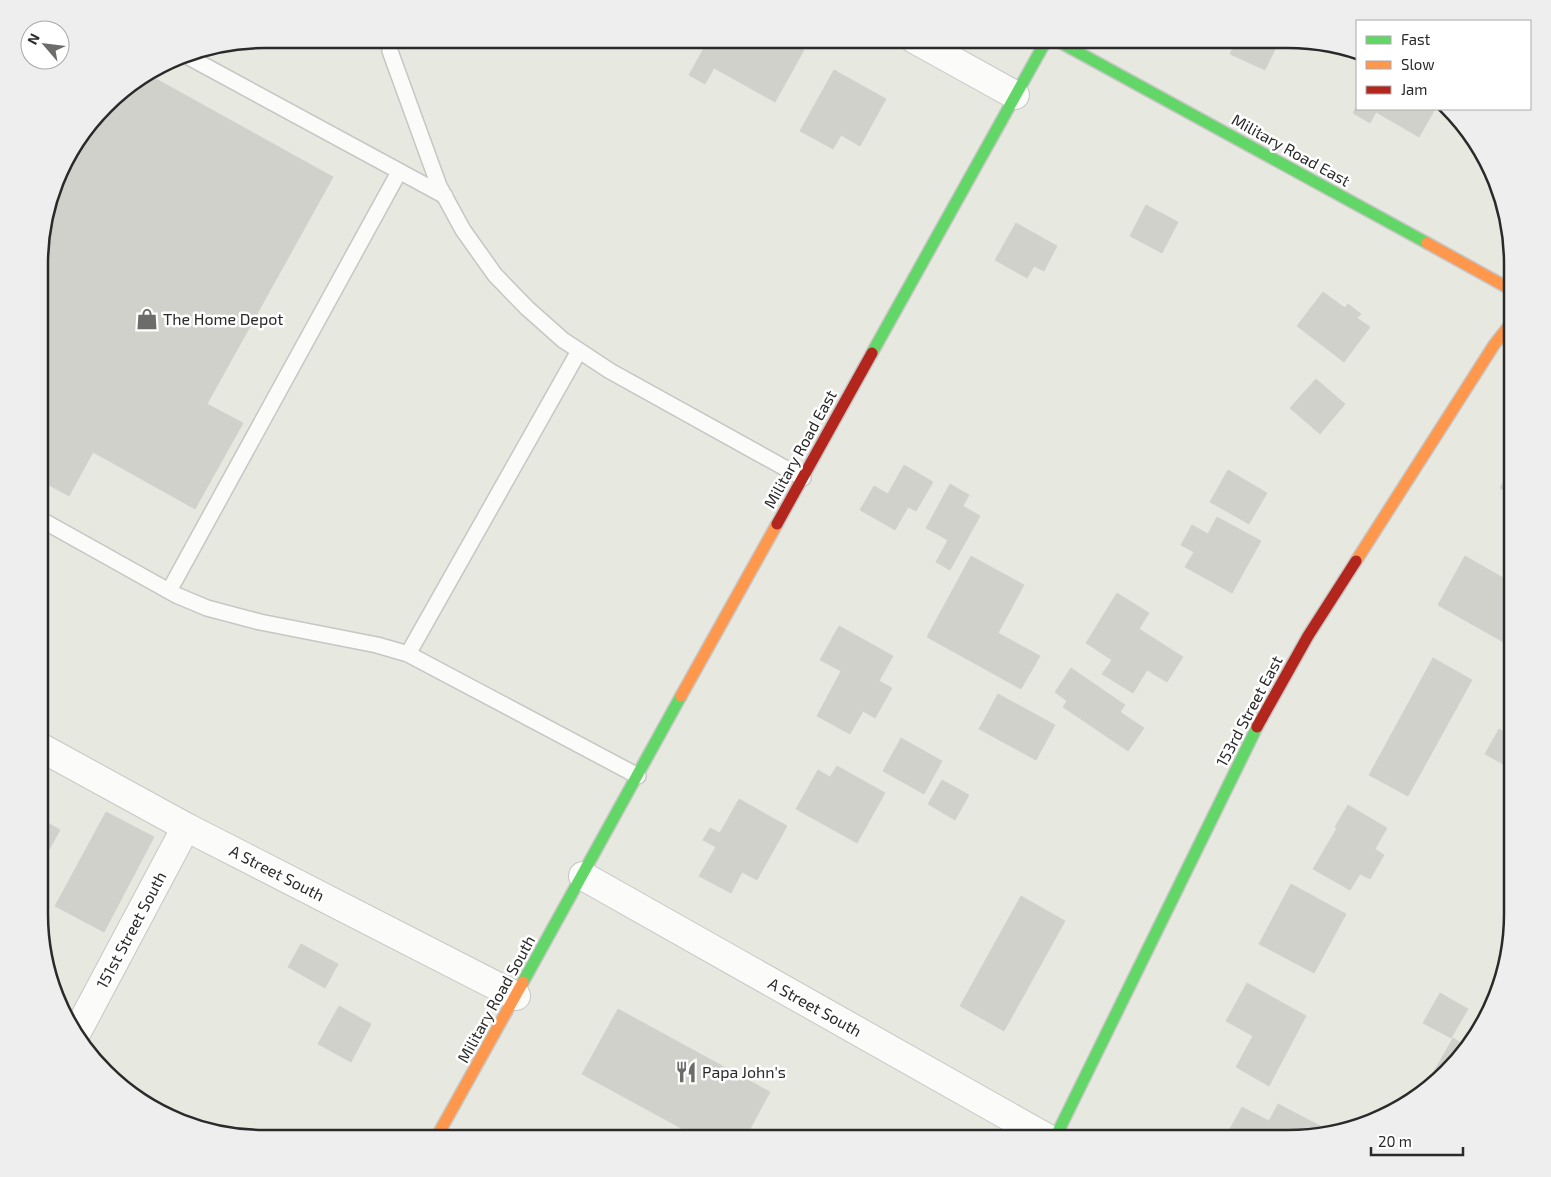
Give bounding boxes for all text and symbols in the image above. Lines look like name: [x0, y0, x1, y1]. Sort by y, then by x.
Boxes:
north arrow: [20, 20, 70, 70]
legend: [1356, 20, 1531, 110]
text: N: [23, 30, 43, 47]
text: Fast: [1401, 30, 1431, 48]
text: Slow: [1401, 55, 1435, 73]
text: Jam: [1401, 80, 1427, 98]
street label: Military Road East: [1229, 109, 1354, 190]
shop icon: The Home Depot: [134, 306, 160, 332]
place label: The Home Depot: [163, 309, 283, 328]
street label: Military Road East: [759, 386, 840, 511]
street label: 153rd Street East: [1211, 652, 1286, 769]
street label: A Street South: [227, 841, 328, 905]
street label: 151st Street South: [92, 868, 169, 991]
street label: Military Road South: [453, 932, 538, 1066]
street label: A Street South: [765, 973, 865, 1040]
restaurant icon: Papa John's: [673, 1059, 699, 1085]
place label: Papa John's: [702, 1062, 786, 1081]
scale bar: [1371, 1124, 1464, 1156]
text: 20 m: [1378, 1132, 1412, 1150]

